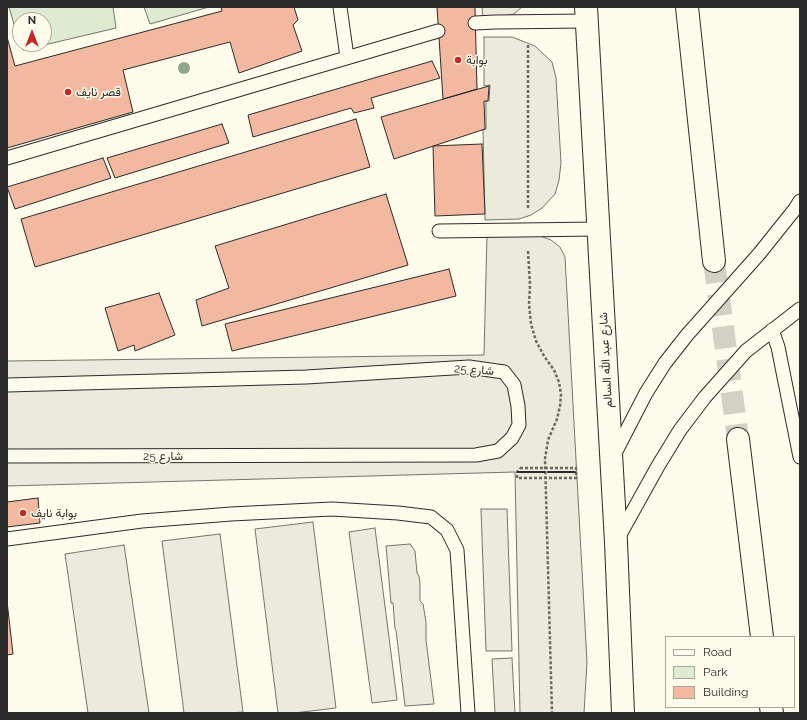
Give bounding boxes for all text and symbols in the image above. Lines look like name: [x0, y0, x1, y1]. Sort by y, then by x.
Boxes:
north arrow: [12, 12, 52, 52]
text: N: [28, 14, 36, 27]
place label: بوابة: [466, 53, 487, 67]
marker: بوابة: [453, 55, 463, 65]
place label: قصر نايف: [76, 85, 121, 99]
marker: قصر نايف: [63, 87, 73, 97]
street label: شارع عبد الله السالم: [596, 312, 616, 408]
street label: شارع 25: [454, 361, 494, 379]
street label: شارع 25: [143, 449, 183, 463]
place label: بوابة نايف: [31, 506, 77, 520]
marker: بوابة نايف: [18, 508, 28, 518]
legend: [665, 636, 795, 708]
text: Road: [703, 645, 732, 659]
text: Park: [703, 665, 728, 679]
text: Building: [703, 685, 749, 699]

